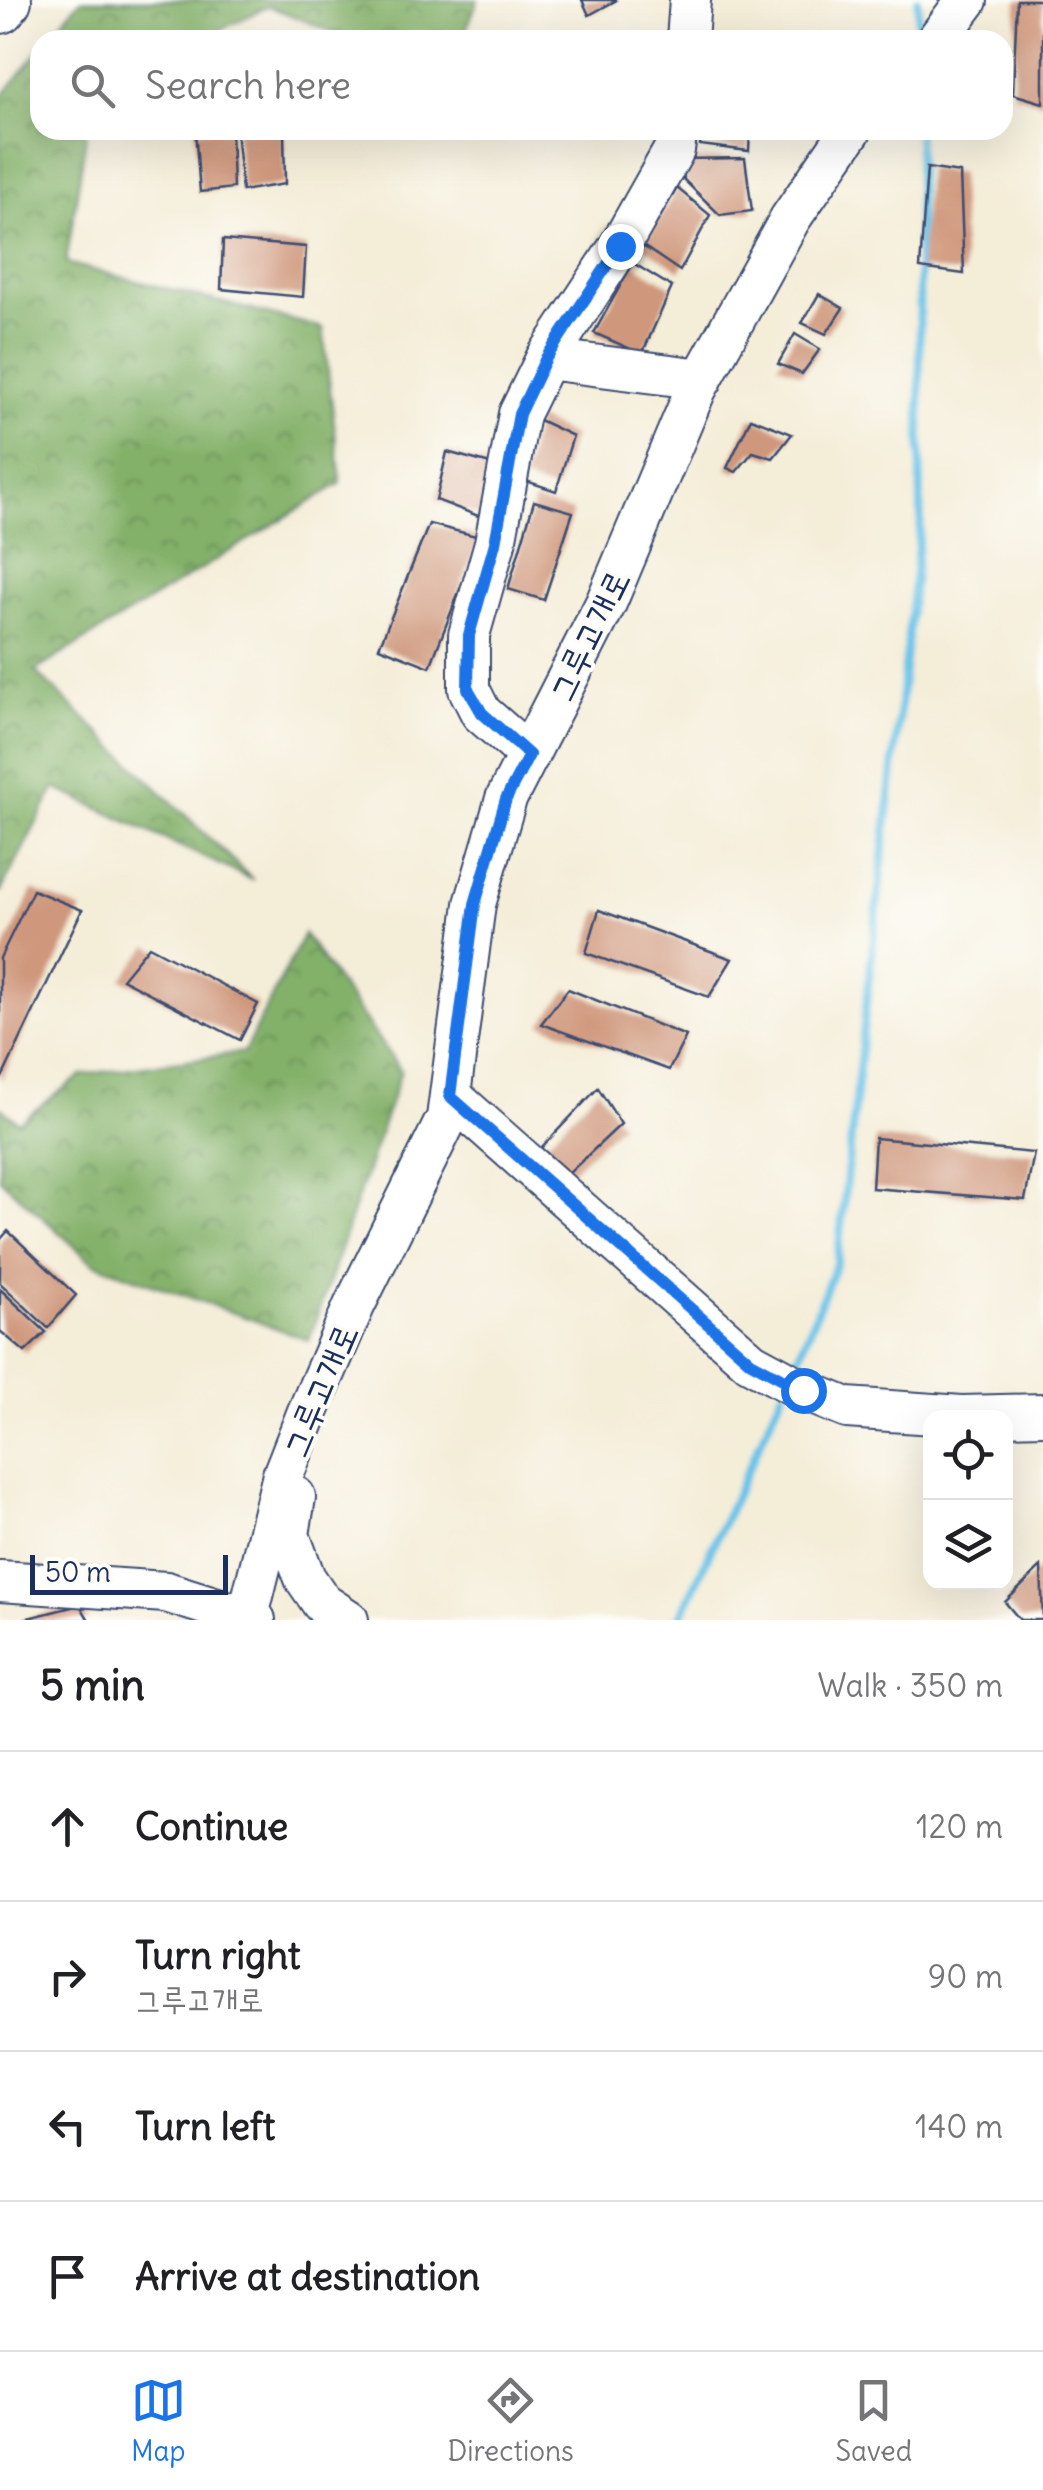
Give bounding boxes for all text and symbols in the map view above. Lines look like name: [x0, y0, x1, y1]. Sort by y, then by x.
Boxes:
search box: [30, 30, 1013, 140]
icon: search: [65, 58, 120, 113]
text: Search here: [145, 62, 351, 109]
route end: [598, 224, 644, 270]
street label: 그루고개로: [537, 562, 639, 708]
street label: 그루고개로: [271, 1317, 367, 1463]
route start: [781, 1368, 827, 1414]
map controls: [923, 1410, 1013, 1590]
button: locate: [923, 1410, 1013, 1500]
button: layers: [923, 1500, 1013, 1590]
scale bar: [30, 1550, 228, 1594]
text: 50 m: [45, 1554, 111, 1590]
text: 5 min: [40, 1659, 145, 1711]
text: Walk · 350 m: [818, 1665, 1003, 1706]
icon: ahead: [40, 1799, 95, 1854]
text: Continue: [135, 1803, 288, 1850]
text: 120 m: [916, 1806, 1003, 1847]
text: Turn right: [135, 1932, 301, 1979]
icon: right: [40, 1949, 95, 2004]
text: 90 m: [928, 1956, 1003, 1997]
text: 그루고개로: [135, 1979, 264, 2020]
icon: left: [40, 2099, 95, 2154]
text: Turn left: [135, 2103, 275, 2150]
text: 140 m: [915, 2106, 1003, 2147]
icon: arrive: [40, 2249, 95, 2304]
text: Arrive at destination: [135, 2253, 480, 2300]
tab: Map: [131, 2373, 186, 2469]
tab: Directions: [447, 2373, 574, 2469]
tab: Saved: [835, 2373, 912, 2469]

